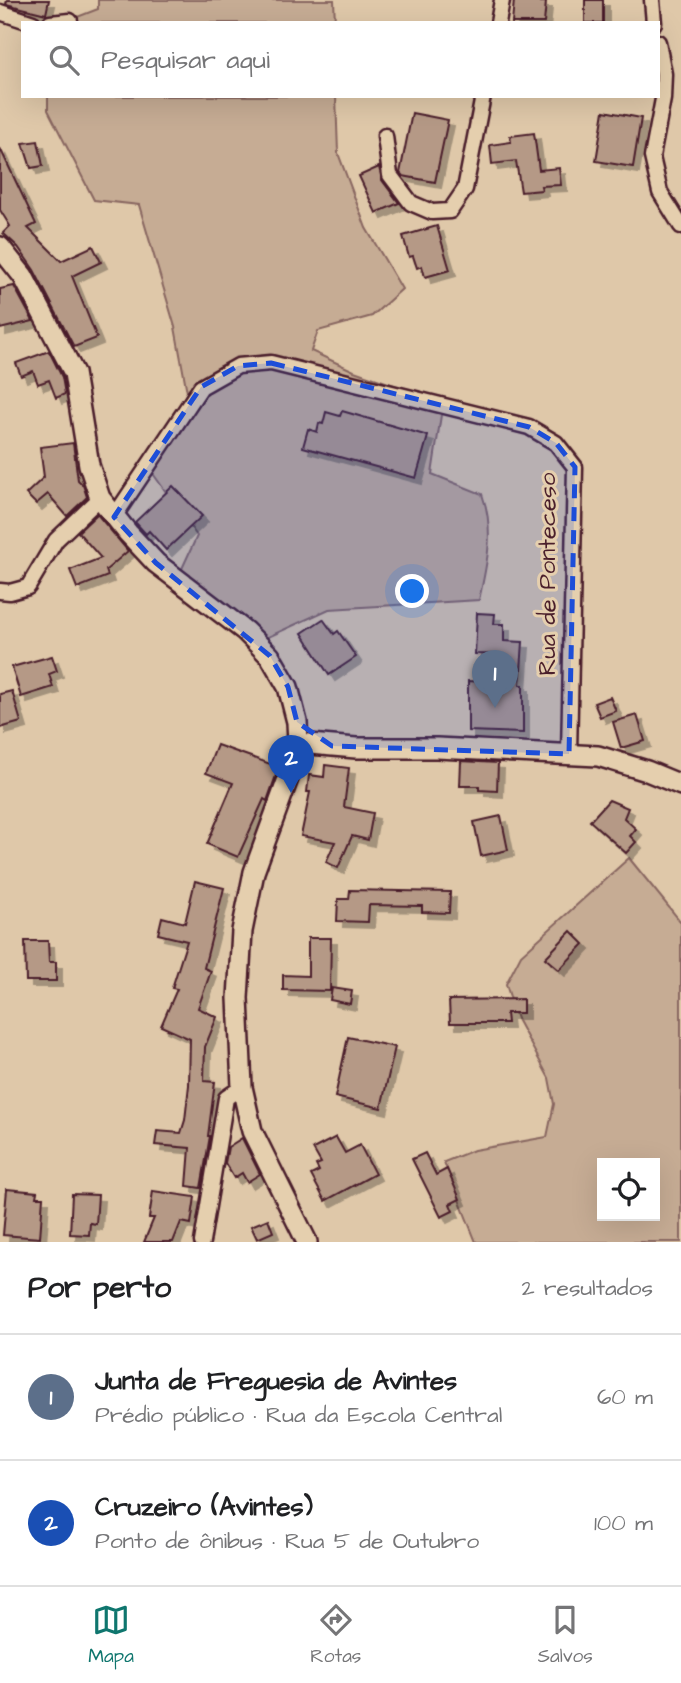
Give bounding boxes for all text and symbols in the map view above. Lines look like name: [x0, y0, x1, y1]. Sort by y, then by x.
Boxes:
search box: [21, 21, 660, 98]
icon: search: [45, 41, 83, 79]
text: Pesquisar aqui: [101, 42, 270, 78]
street label: Rua de Ponteceso: [531, 472, 565, 676]
your location: [395, 574, 429, 608]
pin: 1: [472, 650, 518, 708]
pin: 2: [268, 735, 314, 793]
map controls: [597, 1158, 660, 1221]
button: locate: [597, 1158, 660, 1221]
text: Por perto: [28, 1267, 171, 1309]
text: 2 resultados: [521, 1272, 653, 1304]
text: Junta de Freguesia de Avintes: [95, 1363, 457, 1399]
text: 1: [50, 1381, 52, 1413]
text: 60 m: [597, 1381, 653, 1413]
text: Prédio público · Rua da Escola Central: [95, 1399, 502, 1431]
text: Cruzeiro (Avintes): [95, 1489, 313, 1525]
text: 2: [44, 1507, 58, 1539]
text: 100 m: [594, 1507, 653, 1539]
text: Ponto de ônibus · Rua 5 de Outubro: [95, 1525, 479, 1557]
tab: Mapa: [88, 1601, 134, 1670]
tab: Rotas: [310, 1601, 361, 1670]
tab: Salvos: [538, 1601, 593, 1670]

